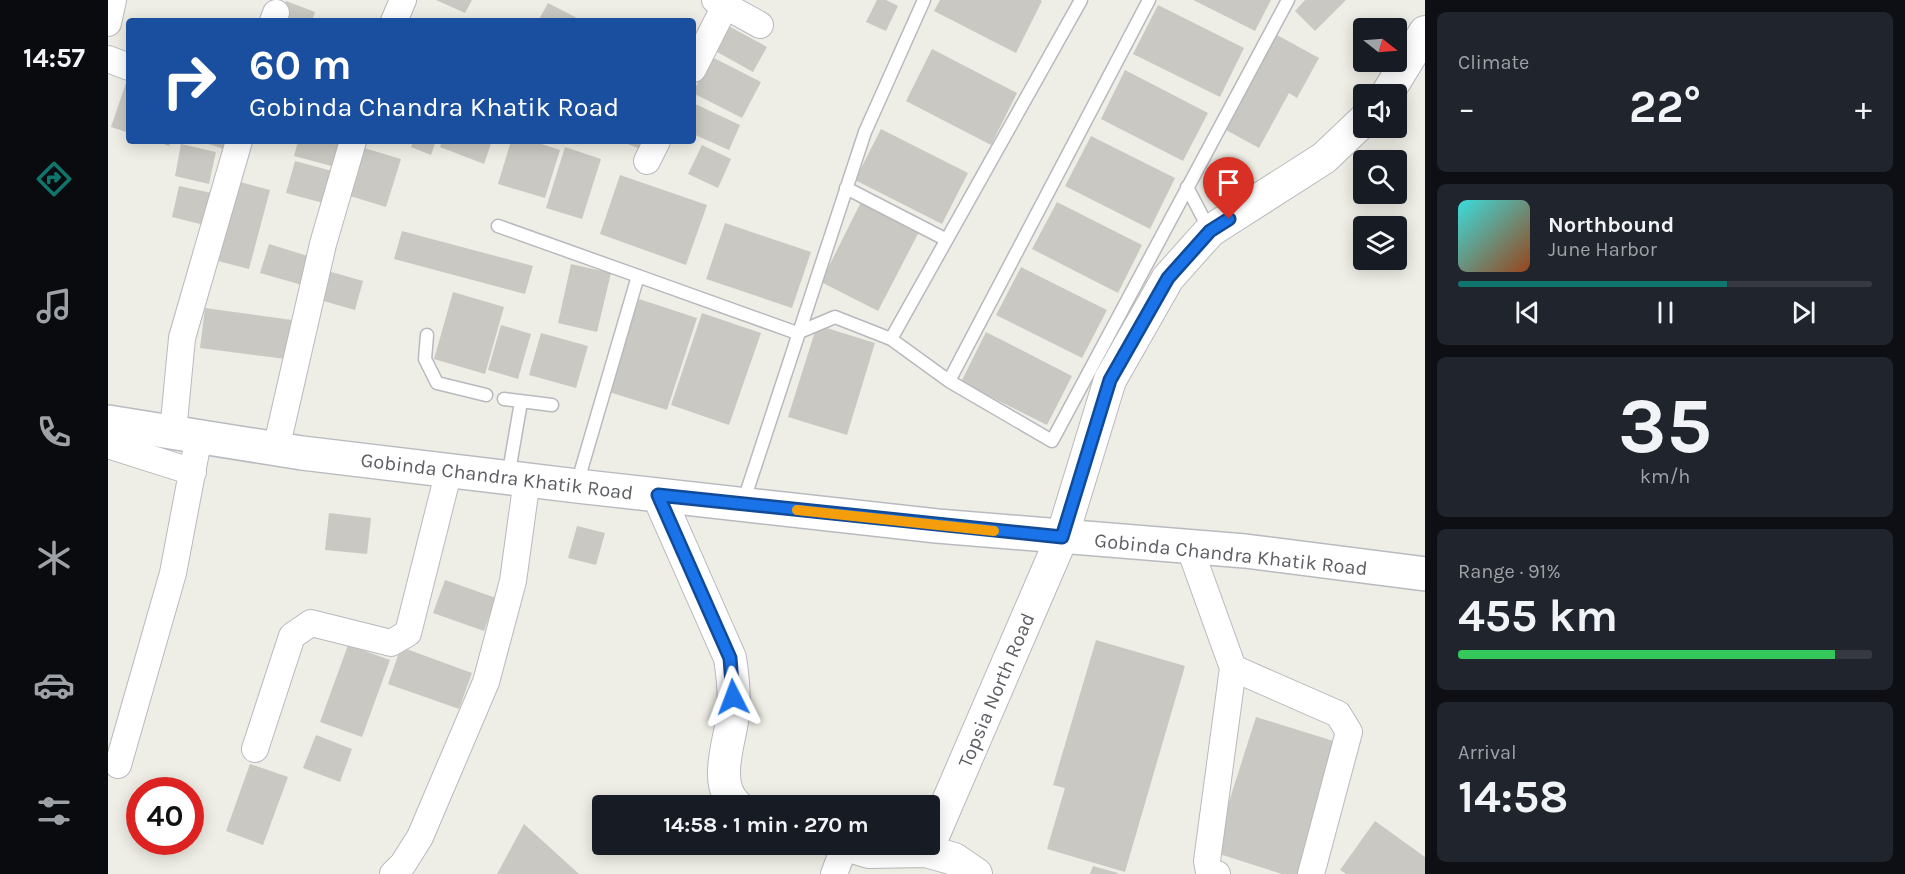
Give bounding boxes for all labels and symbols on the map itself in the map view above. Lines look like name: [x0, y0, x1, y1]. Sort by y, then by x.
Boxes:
north arrow: [1353, 18, 1407, 72]
pin: [1203, 157, 1254, 219]
street label: Gobinda Chandra Khatik Road: [359, 448, 634, 505]
street label: Gobinda Chandra Khatik Road: [1093, 529, 1369, 580]
street label: Topsia North Road: [954, 610, 1039, 771]
position arrow: [701, 665, 765, 729]
speed limit sign: 40: [126, 777, 204, 855]

